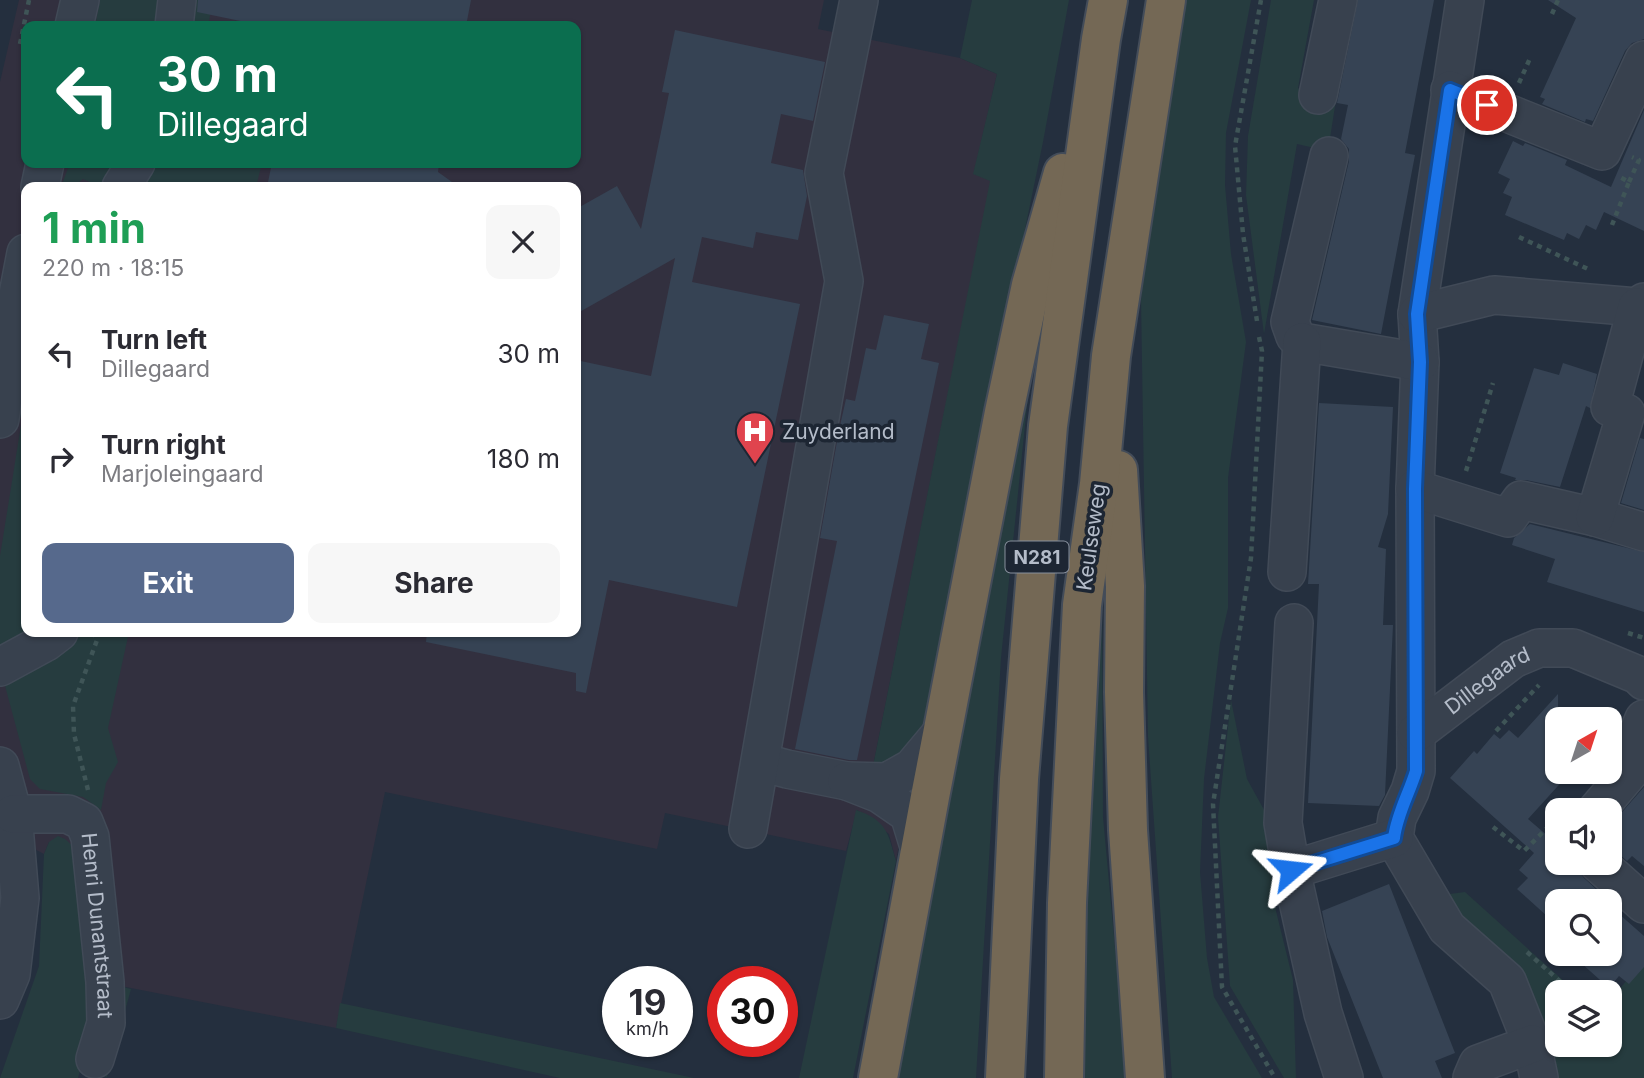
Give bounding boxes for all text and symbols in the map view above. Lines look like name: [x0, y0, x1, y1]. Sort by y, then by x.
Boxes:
text: 30 m: [157, 45, 278, 104]
icon: left: [42, 49, 133, 140]
pin: [1457, 75, 1517, 135]
icon: arrive: [1468, 86, 1506, 124]
text: Dillegaard: [157, 105, 309, 144]
text: 1 min: [42, 202, 146, 253]
button: close: [486, 205, 560, 279]
text: 220 m · 18:15: [42, 254, 184, 282]
text: Turn left: [101, 324, 207, 355]
icon: left: [42, 335, 80, 373]
text: 30 m: [497, 338, 560, 369]
text: Dillegaard: [101, 355, 210, 383]
hospital icon: Zuyderland: [734, 410, 776, 465]
place label: Zuyderland: [782, 419, 895, 444]
text: Turn right: [101, 429, 226, 460]
icon: right: [42, 440, 80, 478]
text: 180 m: [487, 443, 560, 474]
text: Marjoleingaard: [101, 460, 264, 488]
street label: Keulseweg: [1071, 482, 1111, 592]
road number: N281: [1006, 542, 1068, 572]
button: Exit: [42, 543, 294, 623]
button: Share: [308, 543, 560, 623]
street label: Dillegaard: [1440, 641, 1533, 719]
north arrow: [1545, 707, 1622, 784]
map controls: [1545, 707, 1622, 1057]
button: sound: [1545, 798, 1622, 875]
street label: Henri Dunantstraat: [77, 831, 118, 1019]
position arrow: [1254, 833, 1328, 907]
button: search: [1545, 889, 1622, 966]
speed limit sign: 30: [707, 966, 798, 1057]
button: layers: [1545, 980, 1622, 1057]
text: 19: [629, 981, 666, 1023]
text: km/h: [626, 1018, 669, 1039]

